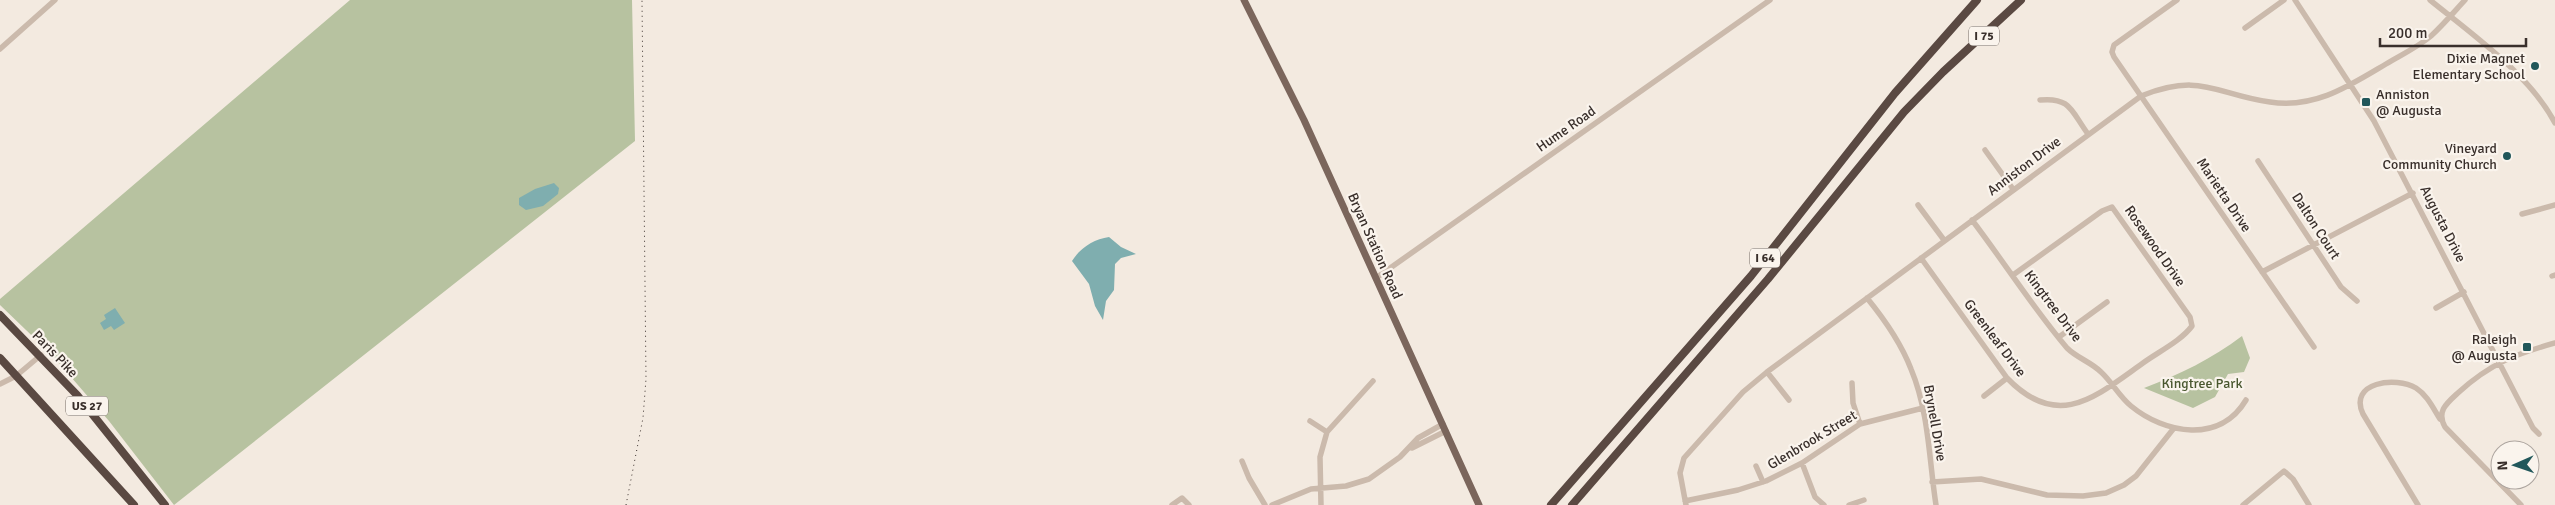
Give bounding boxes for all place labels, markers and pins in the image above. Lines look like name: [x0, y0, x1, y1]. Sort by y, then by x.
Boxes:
place label: Dixie Magnet Elementary School: [2412, 50, 2525, 83]
marker: Dixie Magnet Elementary School: [2529, 60, 2541, 72]
place label: Anniston @ Augusta: [2376, 86, 2442, 119]
marker: Anniston @ Augusta: [2360, 96, 2372, 108]
place label: Vineyard Community Church: [2383, 140, 2497, 173]
marker: Vineyard Community Church: [2501, 150, 2513, 162]
place label: Raleigh @ Augusta: [2451, 331, 2517, 364]
marker: Raleigh @ Augusta: [2521, 341, 2533, 353]

